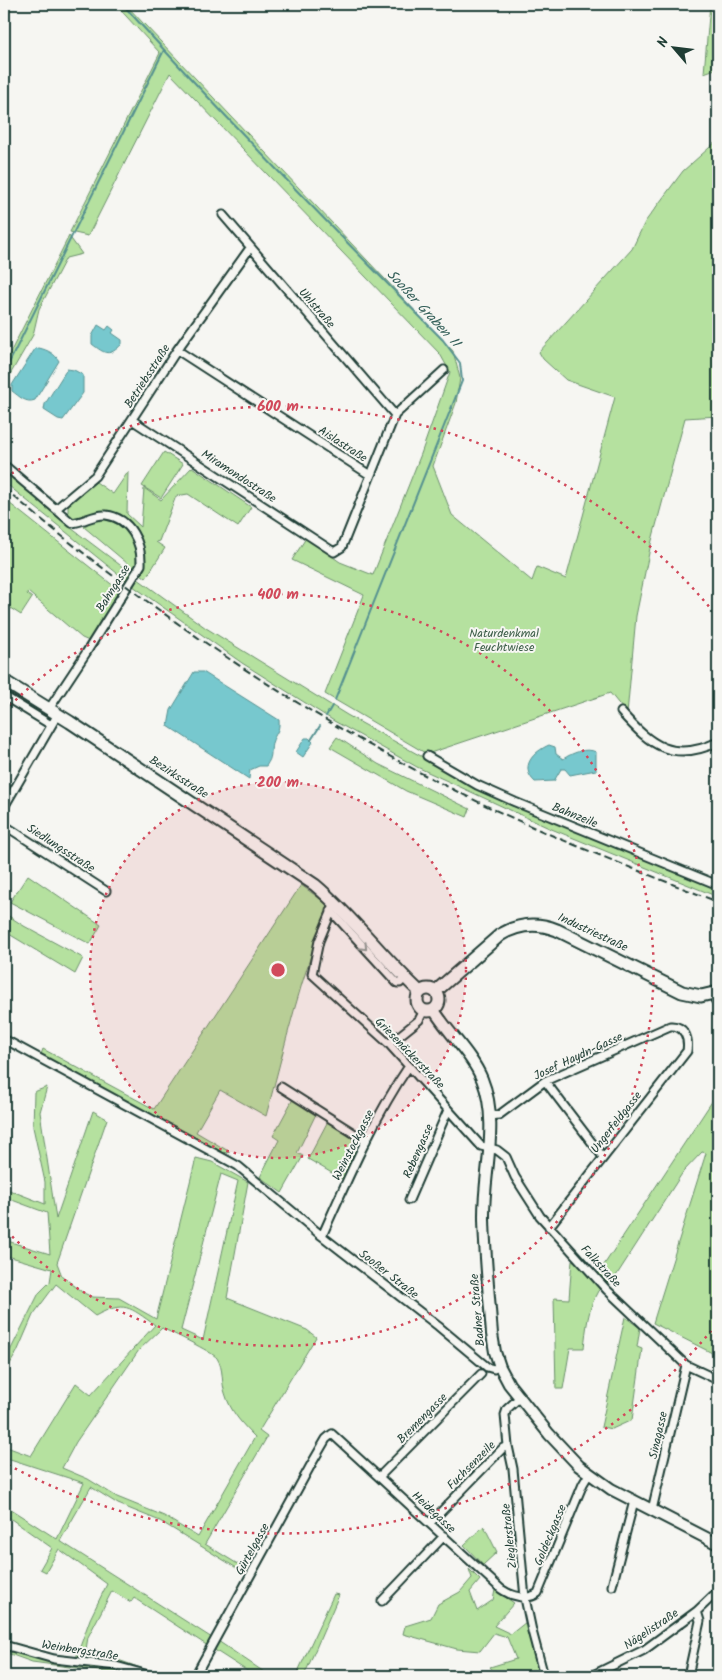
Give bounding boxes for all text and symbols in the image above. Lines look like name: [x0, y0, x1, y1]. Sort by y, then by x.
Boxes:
north arrow: [650, 22, 700, 72]
text: N: [652, 33, 675, 51]
water label: Sooßer Graben II: [381, 265, 467, 355]
street label: Uhlstraße: [294, 284, 340, 333]
street label: Betriebsstraße: [120, 340, 176, 412]
text: 600 m: [257, 395, 299, 419]
street label: Aislastraße: [314, 421, 372, 468]
street label: Miramondostraße: [197, 445, 281, 508]
street label: Bahngasse: [91, 560, 136, 616]
text: 400 m: [257, 583, 299, 607]
park label: Naturdenkmal Feuchtwiese: [469, 624, 539, 657]
street label: Bezirksstraße: [145, 751, 213, 804]
text: 200 m: [257, 771, 299, 795]
street label: Bahnzeile: [549, 798, 601, 833]
street label: Siedlungsstraße: [23, 819, 99, 878]
street label: Industriestraße: [554, 908, 632, 957]
one-way arrow: [358, 941, 367, 950]
centre of rings: [269, 961, 287, 979]
street label: Griesenäckerstraße: [370, 1013, 450, 1094]
street label: Josef Haydn-Gasse: [530, 1027, 627, 1085]
street label: Ungerfeldgasse: [586, 1087, 647, 1157]
street label: Weinstockgasse: [327, 1106, 380, 1184]
street label: Rebengasse: [398, 1121, 439, 1181]
street label: Falkstraße: [576, 1241, 626, 1292]
street label: Sooßer Straße: [355, 1245, 423, 1304]
street label: Badner Straße: [465, 1272, 490, 1347]
street label: Bremengasse: [393, 1388, 453, 1448]
street label: Sinagasse: [644, 1409, 673, 1461]
street label: Fuchsenzeile: [443, 1436, 501, 1494]
street label: Heidegasse: [407, 1487, 461, 1538]
street label: Goldeckgasse: [529, 1501, 572, 1569]
street label: Zieglerstraße: [497, 1502, 522, 1570]
street label: Gürtelgasse: [230, 1519, 275, 1579]
street label: Nägelistraße: [620, 1604, 683, 1655]
street label: Weinbergstraße: [40, 1635, 120, 1666]

